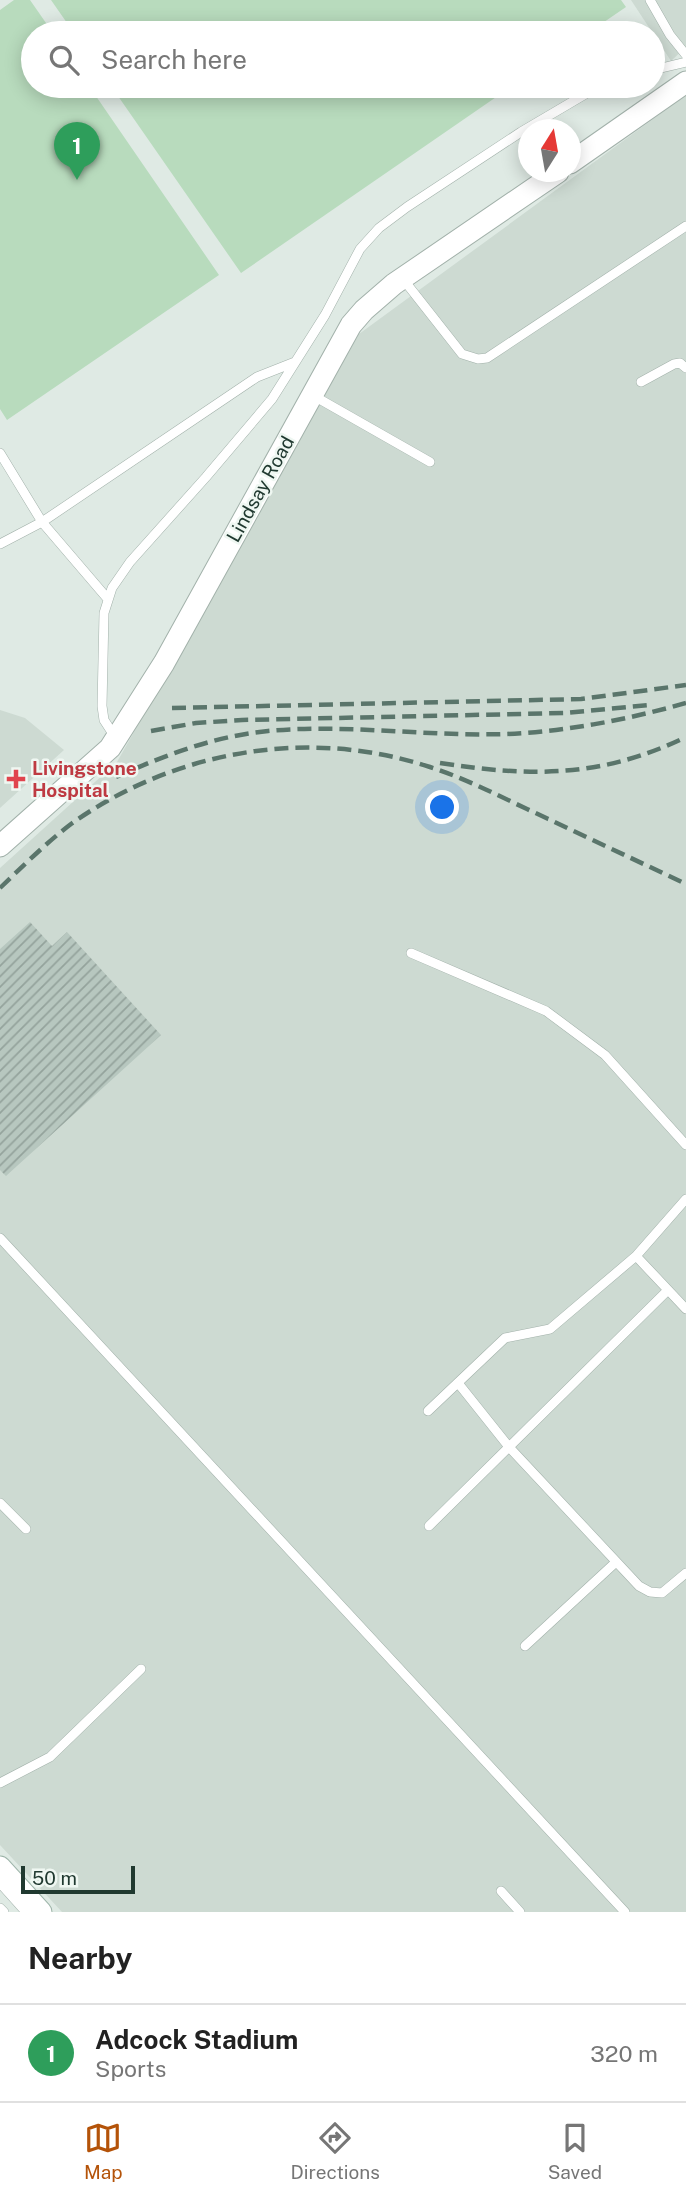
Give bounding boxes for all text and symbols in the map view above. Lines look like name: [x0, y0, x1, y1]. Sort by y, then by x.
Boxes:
search box: [21, 21, 665, 98]
icon: search: [45, 41, 83, 79]
text: Search here: [101, 44, 247, 75]
north arrow: [518, 119, 581, 182]
pin: 1: [54, 122, 100, 180]
street label: Lindsay Road: [222, 432, 298, 546]
place label: Livingstone Hospital: [32, 757, 137, 801]
marker: Livingstone Hospital: [6, 769, 26, 789]
your location: [425, 790, 459, 824]
scale bar: [21, 1863, 135, 1895]
text: 50 m: [32, 1867, 77, 1889]
text: Nearby: [28, 1940, 132, 1976]
text: Adcock Stadium: [95, 2024, 298, 2055]
text: 1: [46, 2040, 56, 2067]
text: 320 m: [590, 2040, 658, 2067]
text: Sports: [95, 2055, 166, 2082]
tab: Map: [84, 2119, 123, 2183]
tab: Directions: [291, 2119, 380, 2183]
tab: Saved: [548, 2119, 602, 2183]

